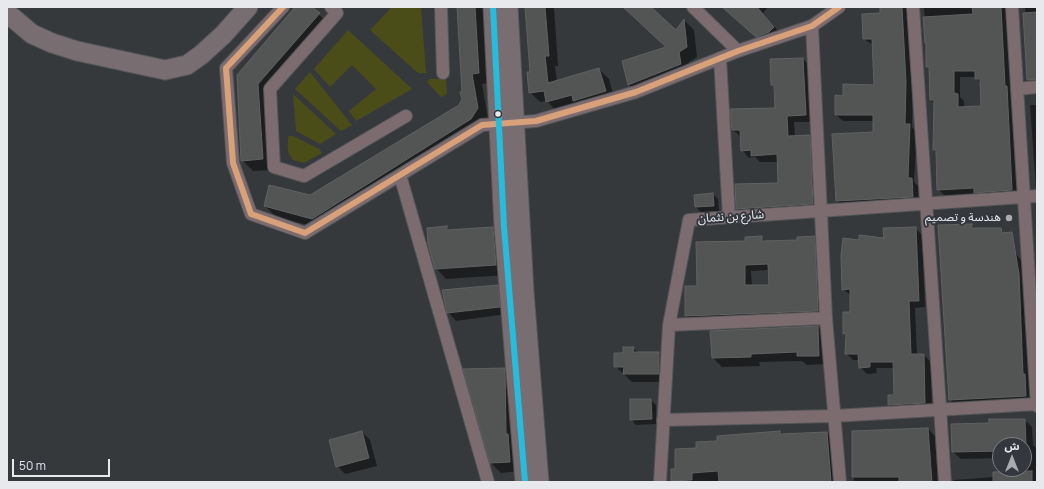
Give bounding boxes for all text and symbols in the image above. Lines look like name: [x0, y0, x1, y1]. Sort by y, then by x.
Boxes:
unlabelled marker: [493, 109, 503, 119]
street label: شارع بن نثمان: [697, 207, 765, 227]
place label: هندسة و تصميم: [925, 211, 1001, 225]
marker: هندسة و تصميم: [1004, 213, 1014, 223]
north arrow: [992, 437, 1032, 477]
text: ش: [1004, 438, 1020, 453]
scale bar: [14, 451, 112, 477]
text: 50 m: [19, 457, 46, 474]

